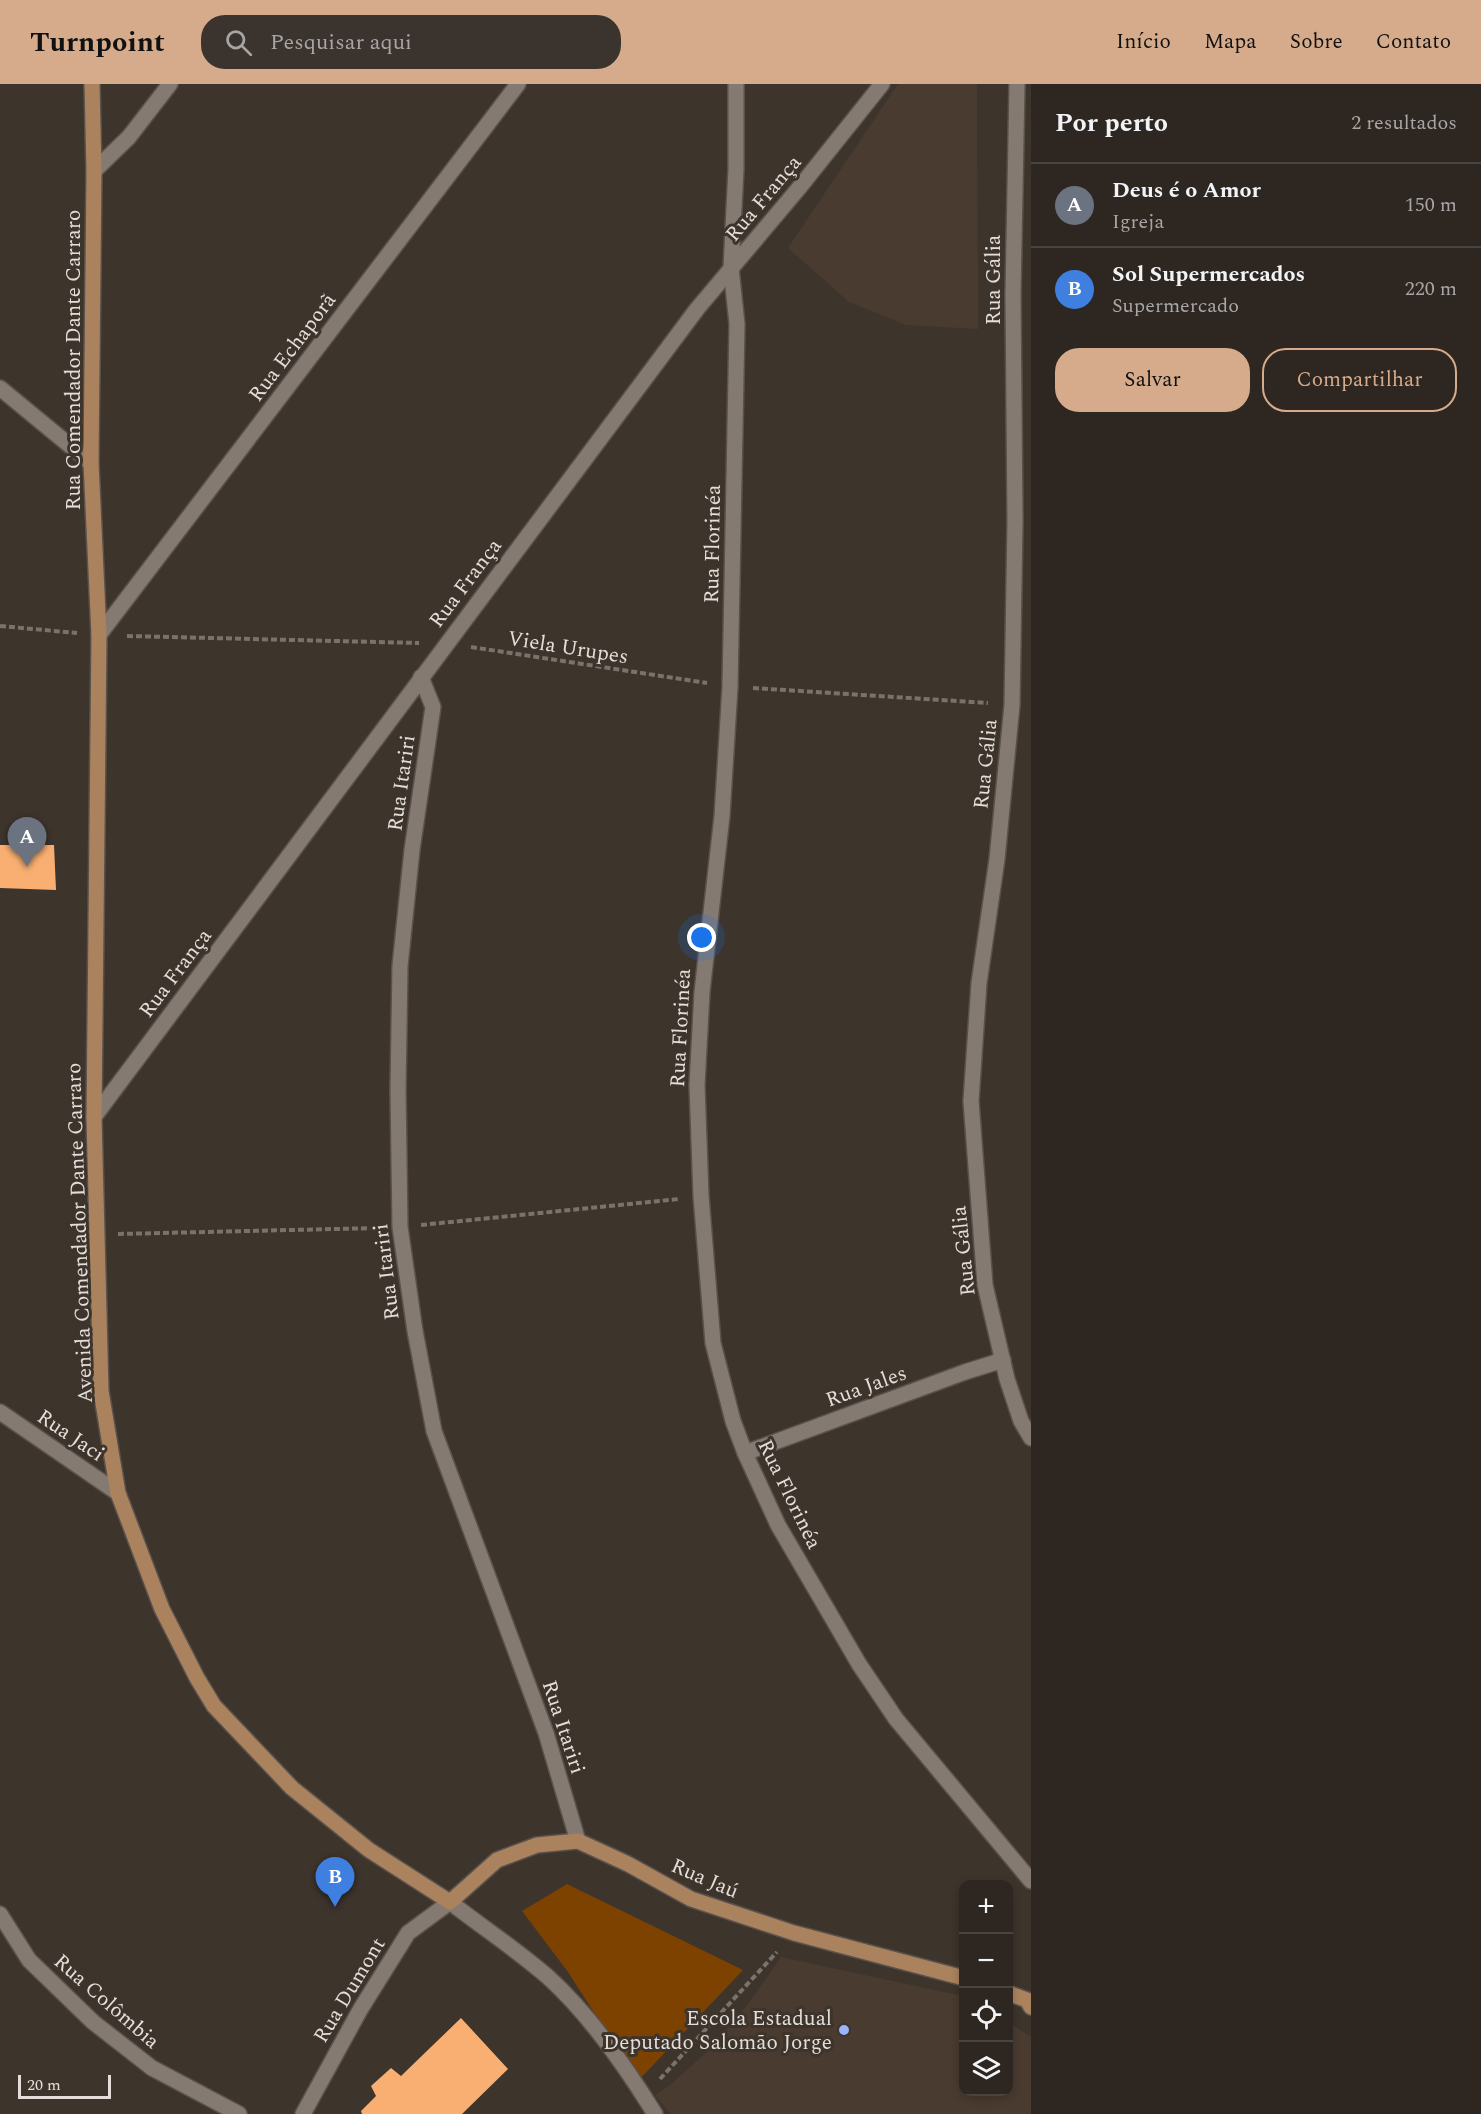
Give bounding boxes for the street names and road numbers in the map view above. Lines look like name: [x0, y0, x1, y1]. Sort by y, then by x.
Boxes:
street label: Rua França: [718, 148, 810, 249]
street label: Rua Comendador Dante Carraro: [58, 210, 90, 510]
street label: Rua Gália: [978, 234, 1010, 325]
street label: Rua Echaporã: [241, 286, 345, 409]
street label: Rua Florinéa: [696, 484, 730, 604]
street label: Rua França: [421, 532, 511, 635]
street label: Viela Urupes: [505, 623, 631, 673]
street label: Rua Gália: [965, 717, 1007, 811]
street label: Rua Itariri: [379, 733, 425, 833]
street label: Rua França: [131, 922, 221, 1025]
street label: Rua Florinéa: [662, 967, 700, 1088]
street label: Avenida Comendador Dante Carraro: [58, 1062, 102, 1404]
street label: Rua Gália: [943, 1204, 985, 1298]
street label: Rua Itariri: [365, 1222, 409, 1322]
street label: Rua Jales: [821, 1357, 911, 1416]
street label: Rua Jaci: [30, 1401, 111, 1470]
street label: Rua Florinéa: [749, 1434, 830, 1556]
street label: Rua Itariri: [533, 1676, 593, 1778]
street label: Rua Jaú: [666, 1850, 744, 1908]
street label: Rua Dumont: [306, 1932, 394, 2049]
street label: Rua Colômbia: [46, 1946, 167, 2058]

